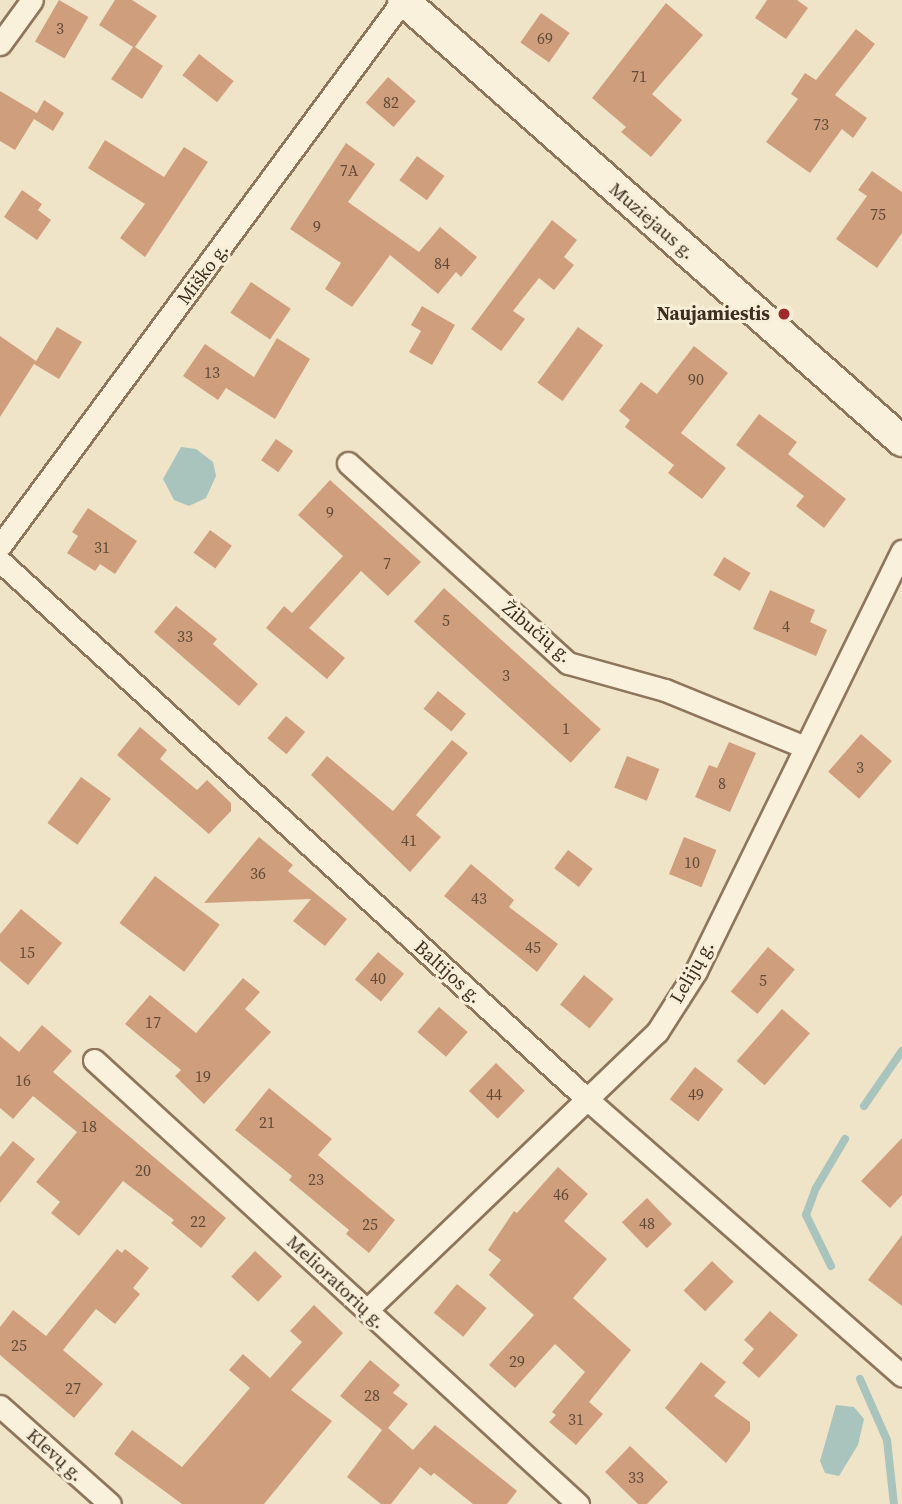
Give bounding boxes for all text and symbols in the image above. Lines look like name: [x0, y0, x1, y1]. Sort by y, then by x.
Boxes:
house number: 3: [56, 18, 64, 38]
house number: 69: [537, 28, 553, 48]
house number: 71: [631, 66, 647, 86]
house number: 82: [383, 92, 399, 112]
house number: 73: [813, 114, 829, 134]
house number: 7A: [340, 160, 358, 180]
street label: Muziejaus g.: [604, 178, 700, 264]
house number: 75: [870, 204, 886, 224]
house number: 9: [313, 216, 321, 236]
street label: Miško g.: [172, 239, 234, 309]
house number: 84: [434, 253, 450, 273]
place label: Naujamiestis: [656, 303, 770, 325]
marker: Naujamiestis: [776, 306, 792, 322]
house number: 13: [204, 362, 220, 382]
house number: 90: [688, 369, 704, 389]
house number: 9: [326, 502, 334, 522]
house number: 31: [94, 537, 110, 557]
house number: 7: [383, 553, 391, 573]
street label: Žibučių g.: [498, 596, 576, 668]
house number: 5: [442, 610, 450, 630]
house number: 4: [782, 616, 790, 636]
house number: 33: [177, 626, 193, 646]
house number: 3: [502, 665, 510, 685]
house number: 1: [562, 718, 570, 738]
house number: 3: [856, 757, 864, 777]
house number: 8: [718, 773, 726, 793]
house number: 41: [401, 830, 417, 850]
house number: 10: [684, 852, 700, 872]
house number: 36: [250, 863, 266, 883]
house number: 43: [471, 888, 487, 908]
street label: Baltijos g.: [410, 936, 486, 1008]
house number: 45: [525, 937, 541, 957]
street label: Lelijų g.: [665, 937, 719, 1007]
house number: 15: [19, 942, 35, 962]
house number: 40: [370, 968, 386, 988]
house number: 5: [759, 970, 767, 990]
house number: 17: [145, 1012, 161, 1032]
house number: 19: [195, 1066, 211, 1086]
house number: 16: [15, 1070, 31, 1090]
house number: 44: [486, 1084, 502, 1104]
house number: 49: [688, 1084, 704, 1104]
house number: 21: [259, 1112, 275, 1132]
house number: 18: [81, 1116, 97, 1136]
house number: 20: [135, 1160, 151, 1180]
house number: 23: [308, 1169, 324, 1189]
house number: 46: [553, 1184, 569, 1204]
house number: 22: [190, 1211, 206, 1231]
house number: 48: [639, 1213, 655, 1233]
house number: 25: [362, 1214, 378, 1234]
street label: Melioratorių g.: [282, 1230, 390, 1334]
house number: 25: [11, 1335, 27, 1355]
house number: 29: [509, 1351, 525, 1371]
house number: 27: [65, 1378, 81, 1398]
house number: 28: [364, 1385, 380, 1405]
house number: 31: [568, 1409, 584, 1429]
street label: Klevų g.: [22, 1424, 88, 1486]
house number: 33: [628, 1467, 644, 1487]

